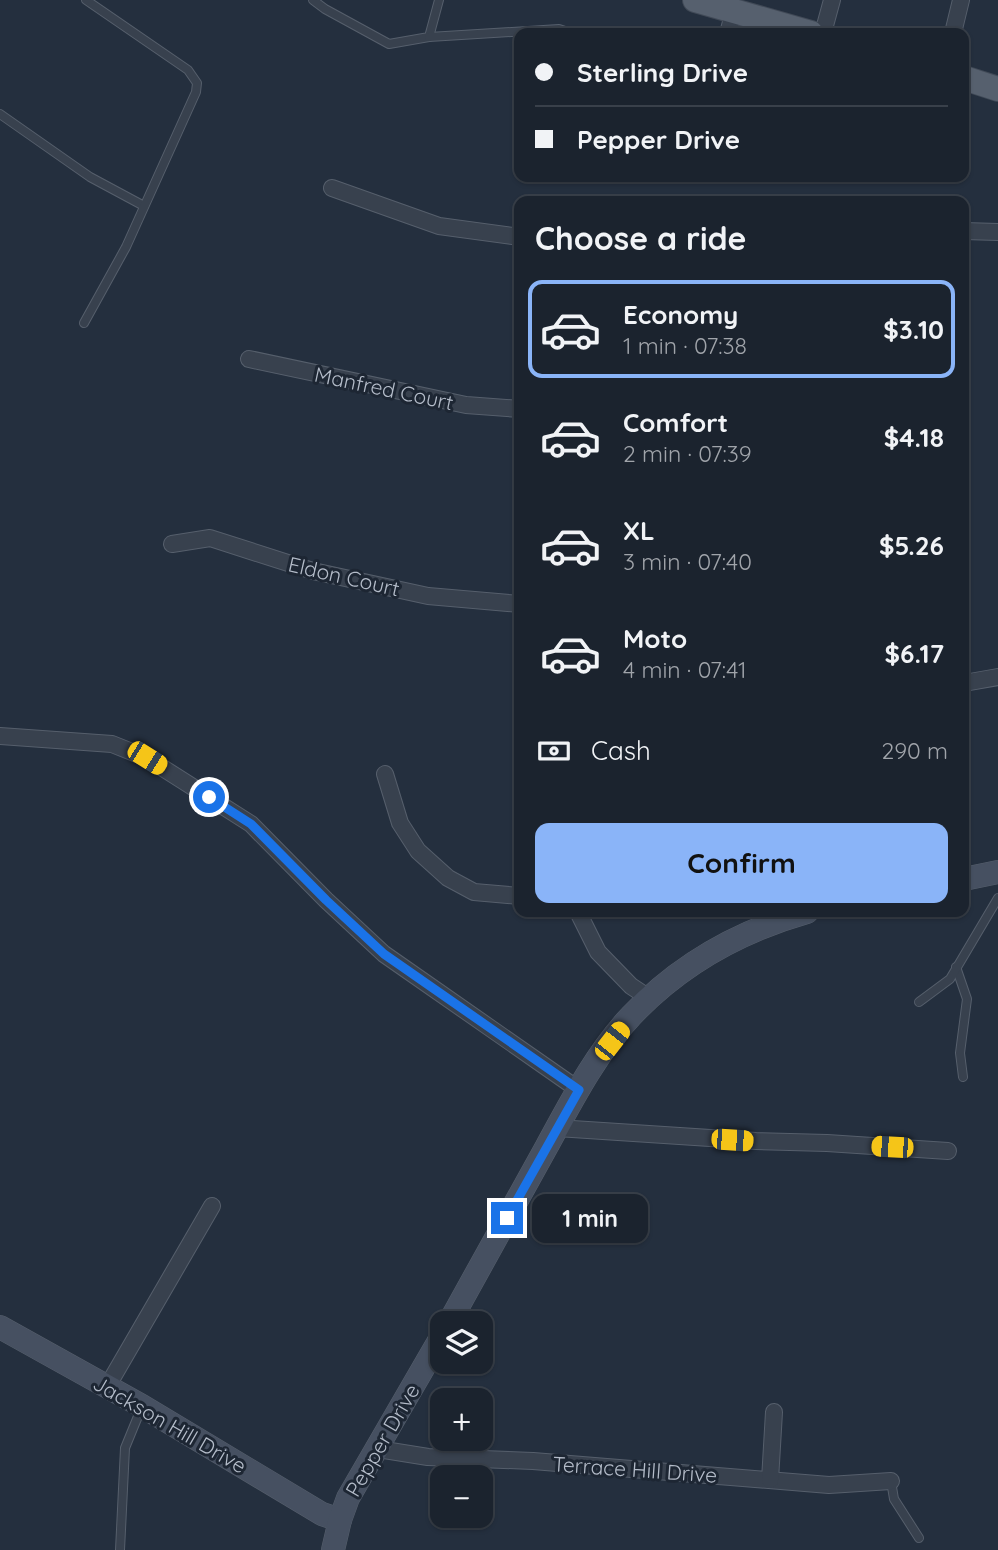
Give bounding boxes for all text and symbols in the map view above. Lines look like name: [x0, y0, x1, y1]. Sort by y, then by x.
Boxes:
text: Sterling Drive: [577, 56, 748, 89]
text: Pepper Drive: [577, 123, 740, 156]
text: Choose a ride: [535, 218, 747, 258]
icon: car: [539, 298, 602, 361]
text: Economy: [623, 298, 738, 331]
text: $3.10: [883, 313, 944, 346]
text: 1 min · 07:38: [623, 331, 747, 360]
street label: Manfred Court: [312, 361, 456, 415]
icon: car: [539, 406, 602, 469]
text: Comfort: [623, 406, 728, 439]
text: $4.18: [884, 421, 944, 454]
text: 2 min · 07:39: [623, 439, 752, 468]
icon: car: [539, 514, 602, 577]
text: XL: [623, 514, 655, 547]
text: $5.26: [879, 529, 944, 562]
text: 3 min · 07:40: [623, 547, 752, 576]
street label: Eldon Court: [286, 551, 402, 601]
icon: car: [539, 622, 602, 685]
text: Moto: [623, 622, 687, 655]
text: $6.17: [885, 637, 944, 670]
text: 4 min · 07:41: [623, 655, 747, 684]
icon: cash: [535, 732, 573, 770]
text: Cash: [591, 734, 651, 767]
text: 290 m: [881, 736, 948, 765]
car: [124, 738, 171, 778]
route start: [193, 781, 225, 813]
button: Confirm: [535, 823, 948, 903]
car: [591, 1018, 634, 1064]
car: [711, 1128, 754, 1152]
car: [871, 1135, 914, 1159]
callout: 1 min: [532, 1194, 647, 1242]
route end: [491, 1202, 523, 1234]
text: 1 min: [562, 1204, 618, 1233]
map controls: [430, 1311, 493, 1528]
button: layers: [430, 1311, 493, 1374]
street label: Jackson Hill Drive: [89, 1370, 251, 1478]
street label: Pepper Drive: [339, 1379, 425, 1501]
button: +: [430, 1388, 493, 1451]
street label: Terrace Hill Drive: [552, 1450, 718, 1488]
button: −: [430, 1465, 493, 1528]

